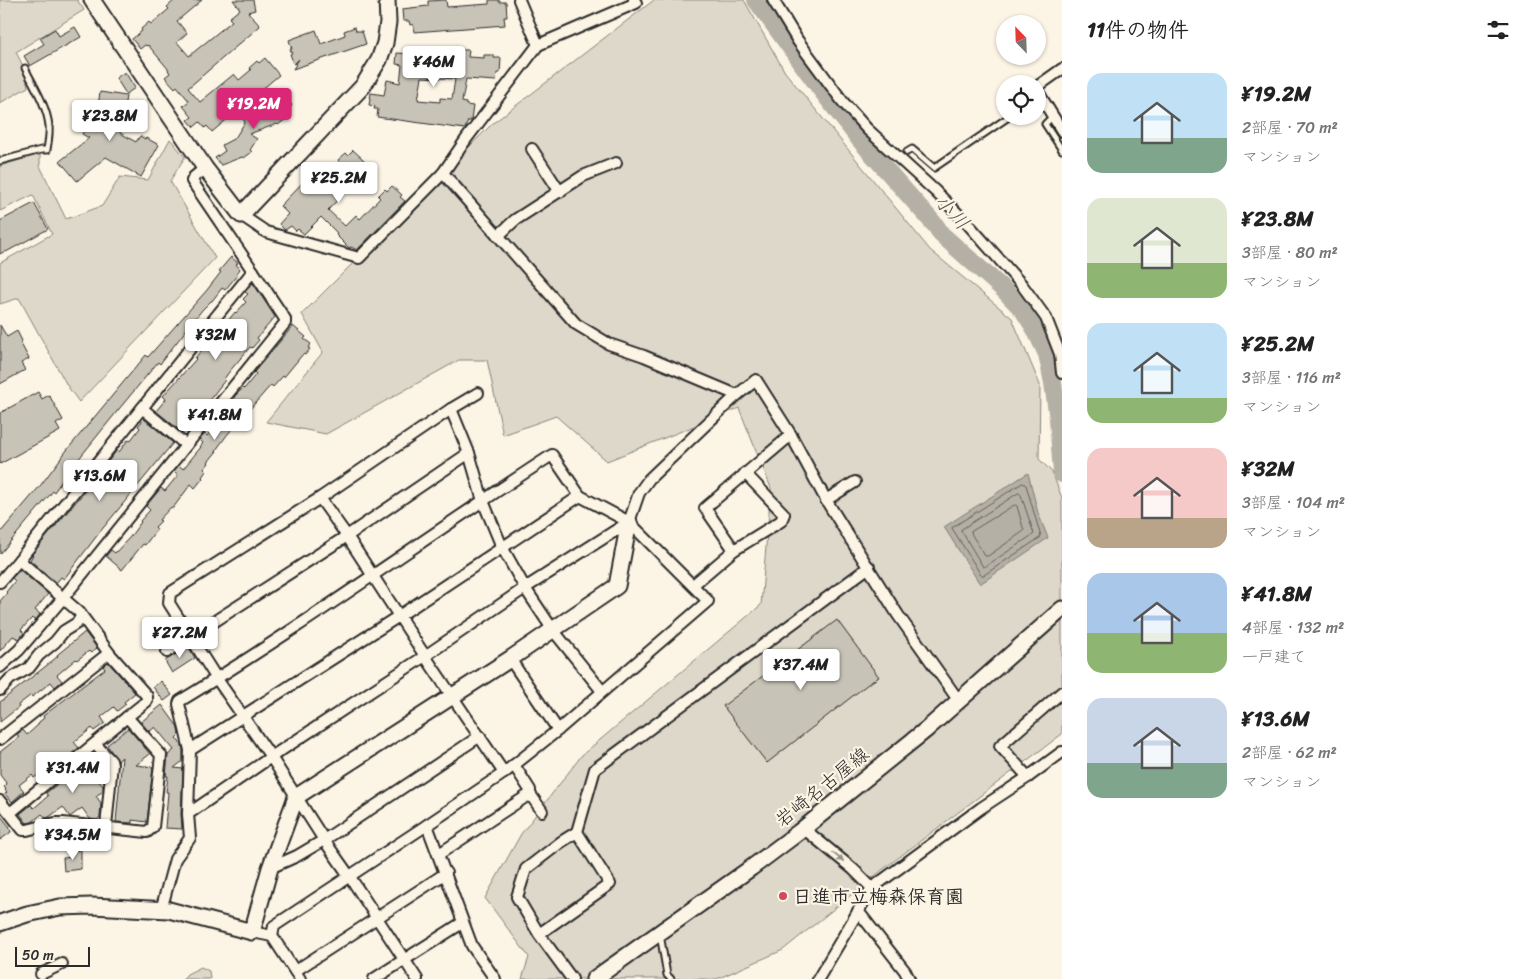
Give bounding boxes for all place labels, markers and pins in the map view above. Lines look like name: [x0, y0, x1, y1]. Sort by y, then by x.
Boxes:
pin: ¥46M: [404, 46, 464, 88]
pin: ¥19.2M: [213, 88, 295, 130]
pin: ¥23.8M: [69, 100, 151, 142]
pin: ¥25.2M: [298, 162, 380, 204]
pin: ¥32M: [186, 318, 246, 361]
pin: ¥41.8M: [174, 398, 256, 441]
pin: ¥13.6M: [59, 460, 141, 502]
pin: ¥27.2M: [139, 616, 221, 659]
pin: ¥37.4M: [760, 648, 842, 691]
pin: ¥31.4M: [32, 752, 114, 794]
pin: ¥34.5M: [32, 818, 114, 861]
place label: 日進市立梅森保育園: [793, 880, 964, 913]
marker: 日進市立梅森保育園: [777, 890, 789, 902]

